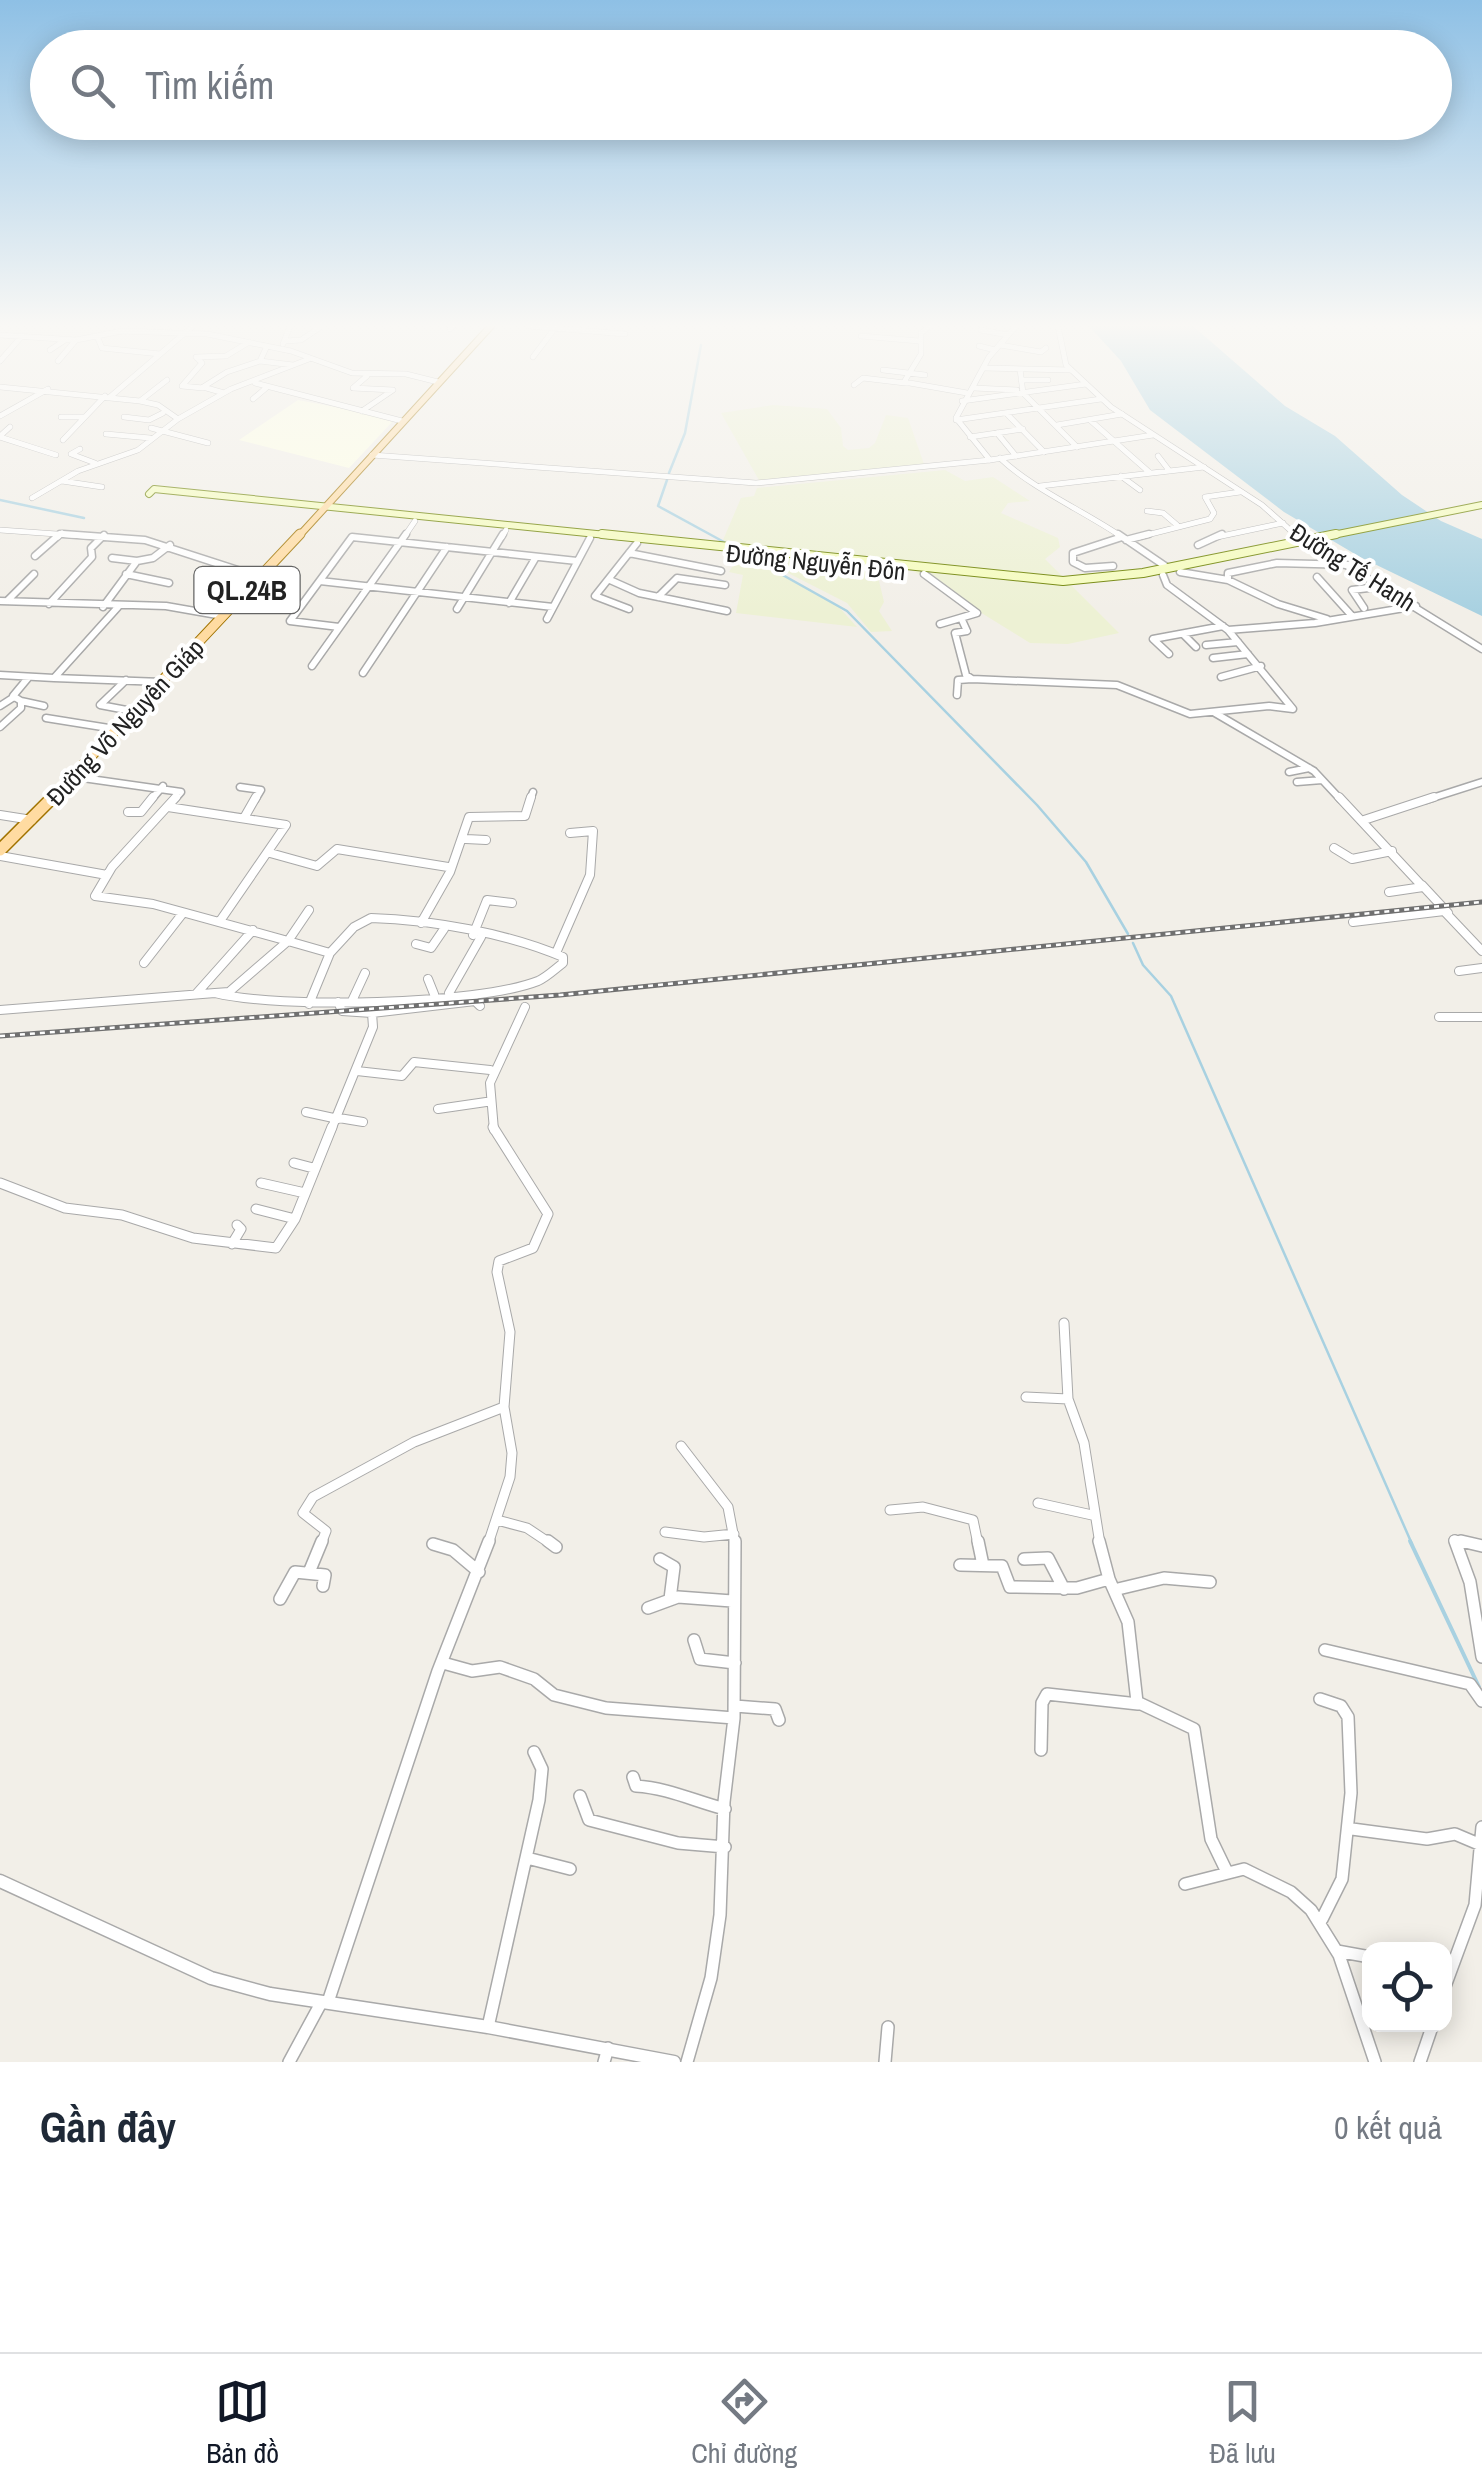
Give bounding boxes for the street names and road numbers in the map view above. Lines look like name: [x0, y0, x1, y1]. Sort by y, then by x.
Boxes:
street label: Đường Tế Hanh: [1284, 515, 1422, 619]
street label: Đường Nguyễn Đôn: [725, 536, 907, 588]
road number: QL.24B: [194, 567, 300, 613]
street label: Đường Võ Nguyên Giáp: [39, 631, 211, 813]

